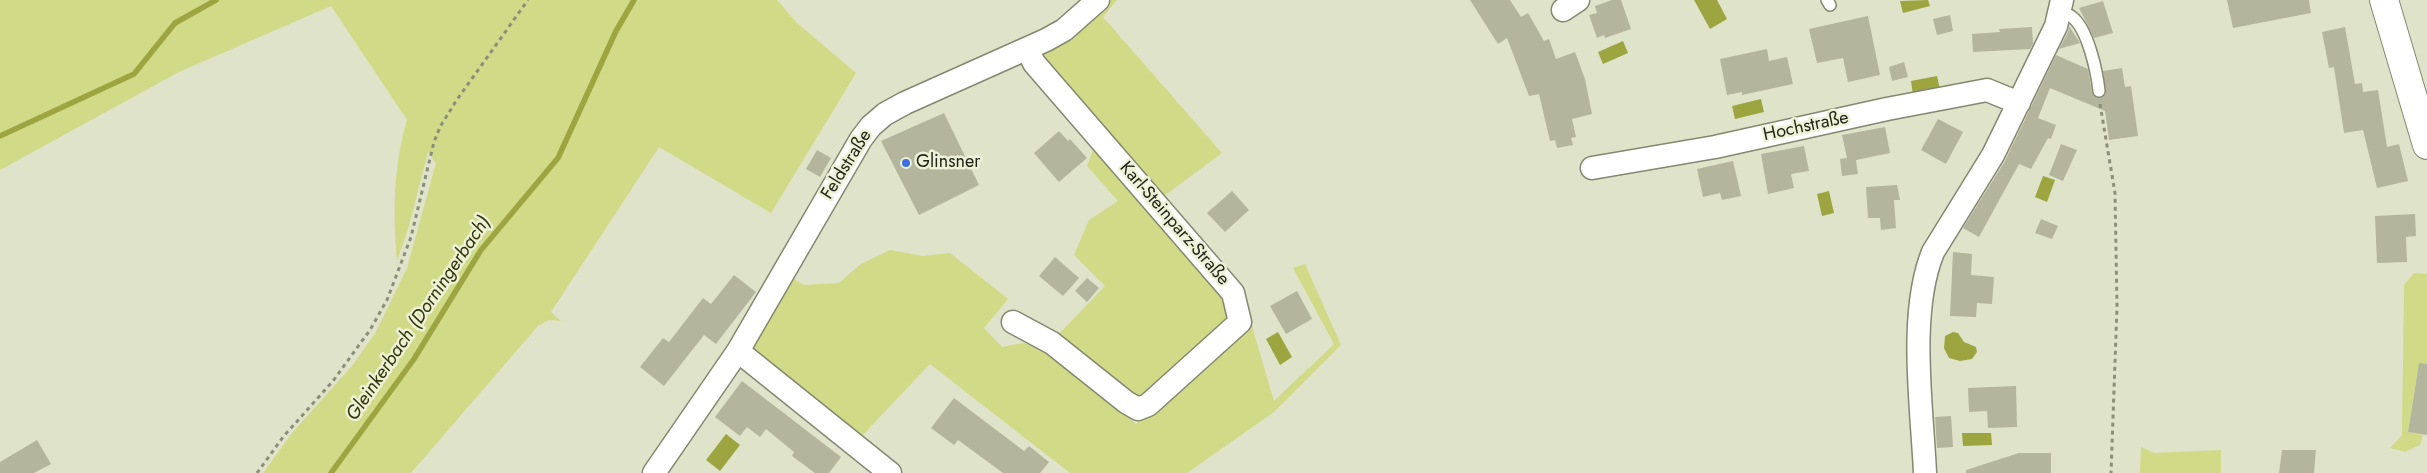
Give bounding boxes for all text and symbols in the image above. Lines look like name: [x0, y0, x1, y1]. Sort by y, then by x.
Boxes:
street label: Hochstraße: [1761, 107, 1851, 147]
street label: Feldstraße: [817, 126, 877, 204]
place label: Glinsner: [916, 152, 980, 174]
marker: Glinsner: [900, 157, 912, 169]
street label: Karl-Steinparz-Straße: [1114, 158, 1234, 290]
water label: Gleinkerbach (Dorningerbach): [342, 212, 496, 426]

